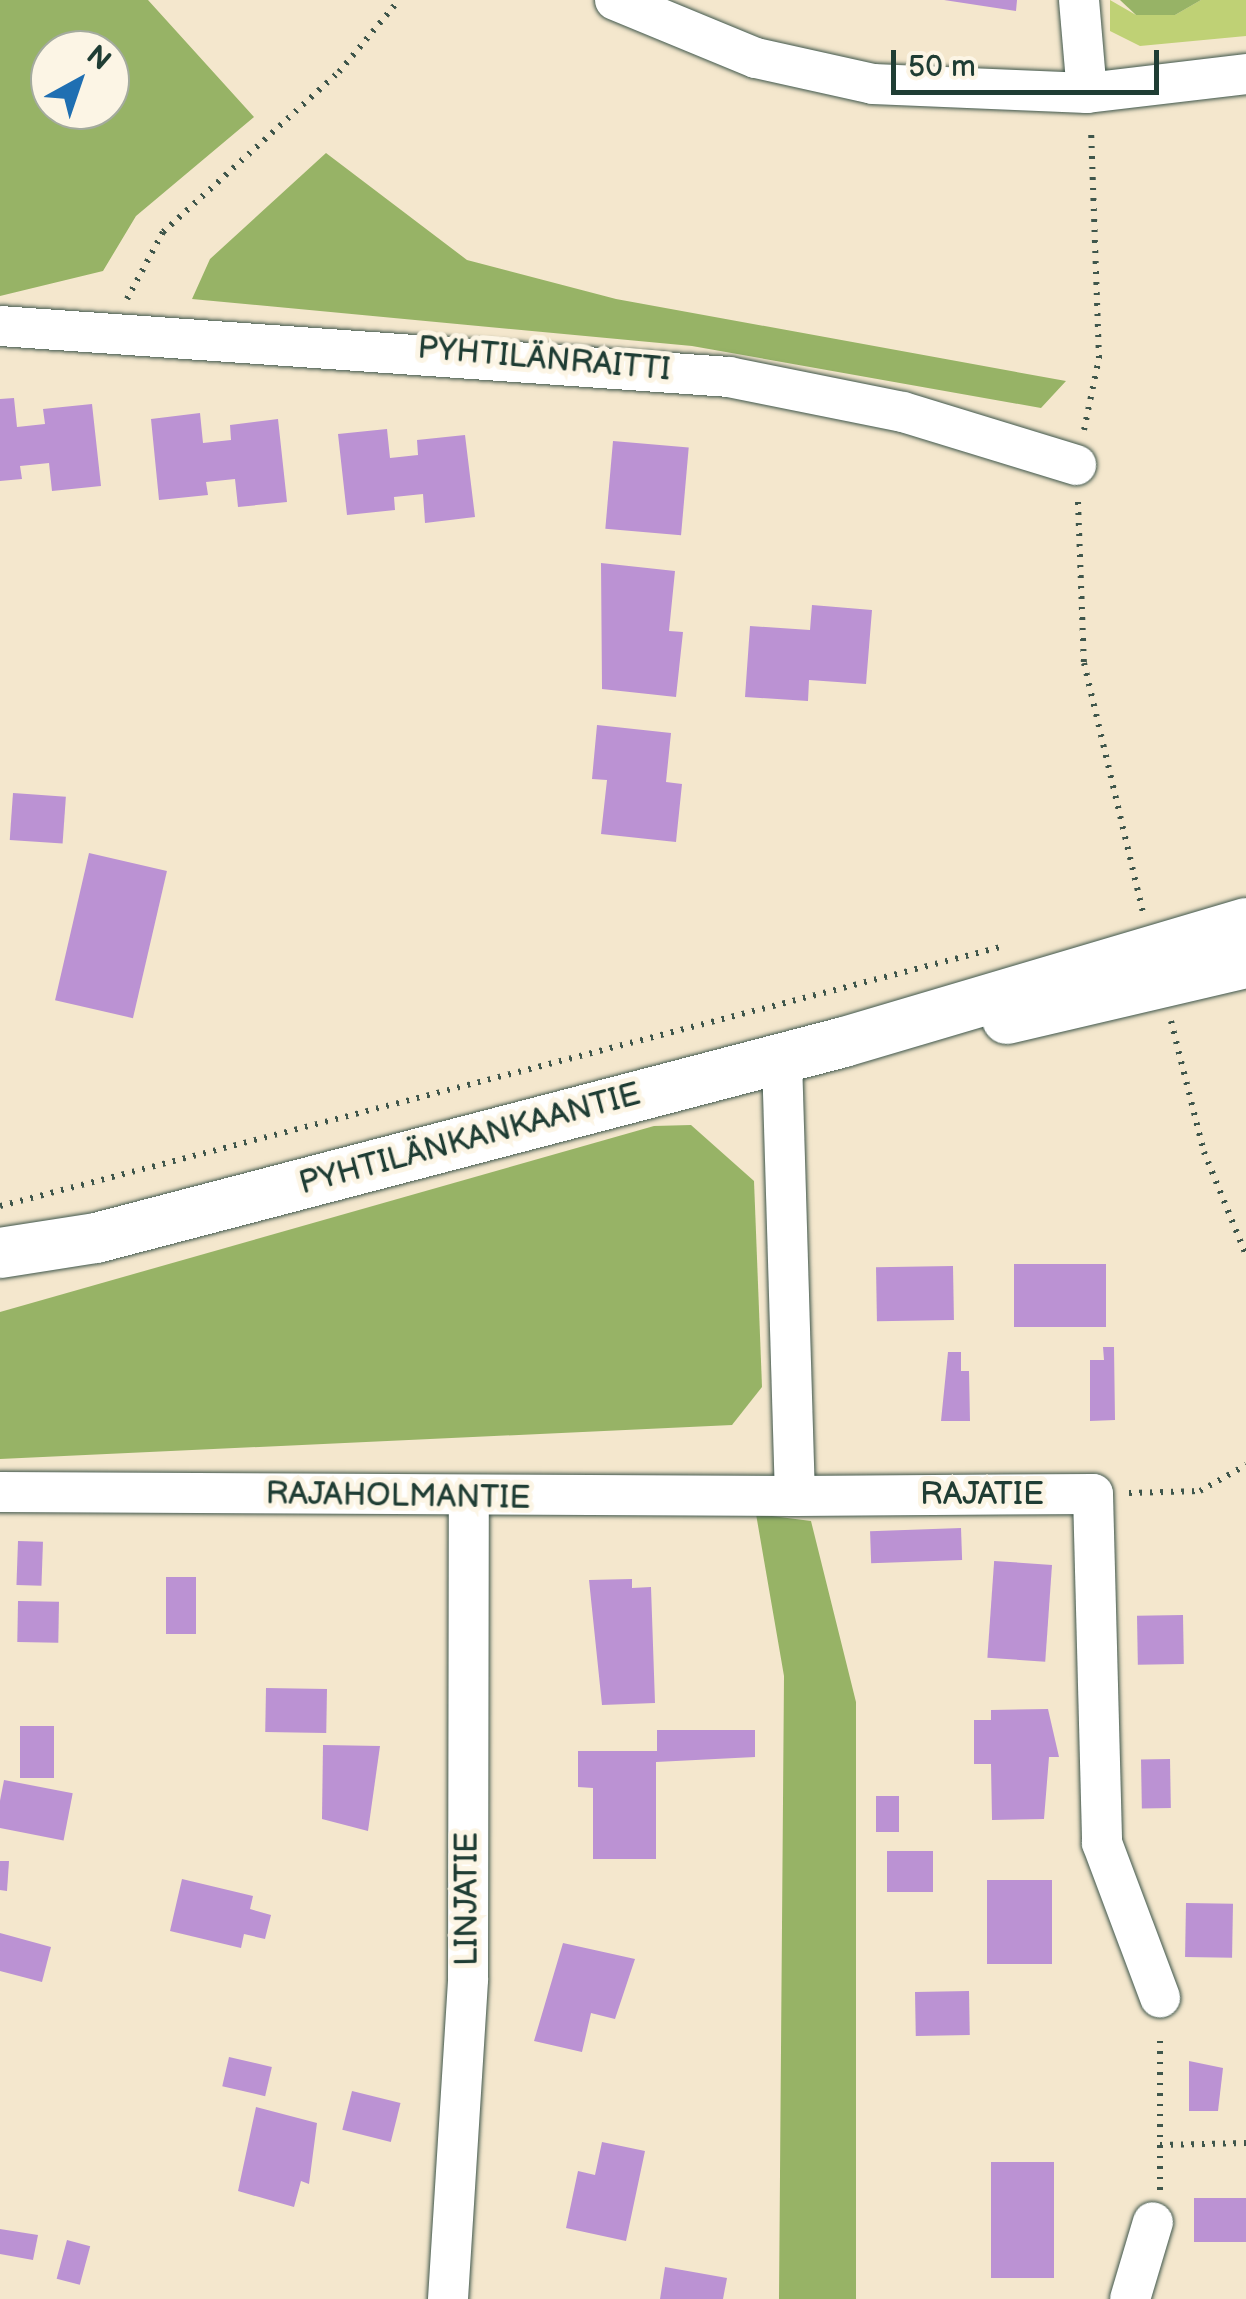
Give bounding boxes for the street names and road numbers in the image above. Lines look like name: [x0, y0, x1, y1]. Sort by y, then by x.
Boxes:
street label: PYHTILÄNRAITTI: [416, 330, 672, 390]
street label: PYHTILÄNKANKAANTIE: [295, 1076, 645, 1204]
street label: RAJAHOLMANTIE: [265, 1475, 531, 1519]
street label: RAJATIE: [920, 1476, 1044, 1514]
street label: LINJATIE: [449, 1832, 487, 1966]

